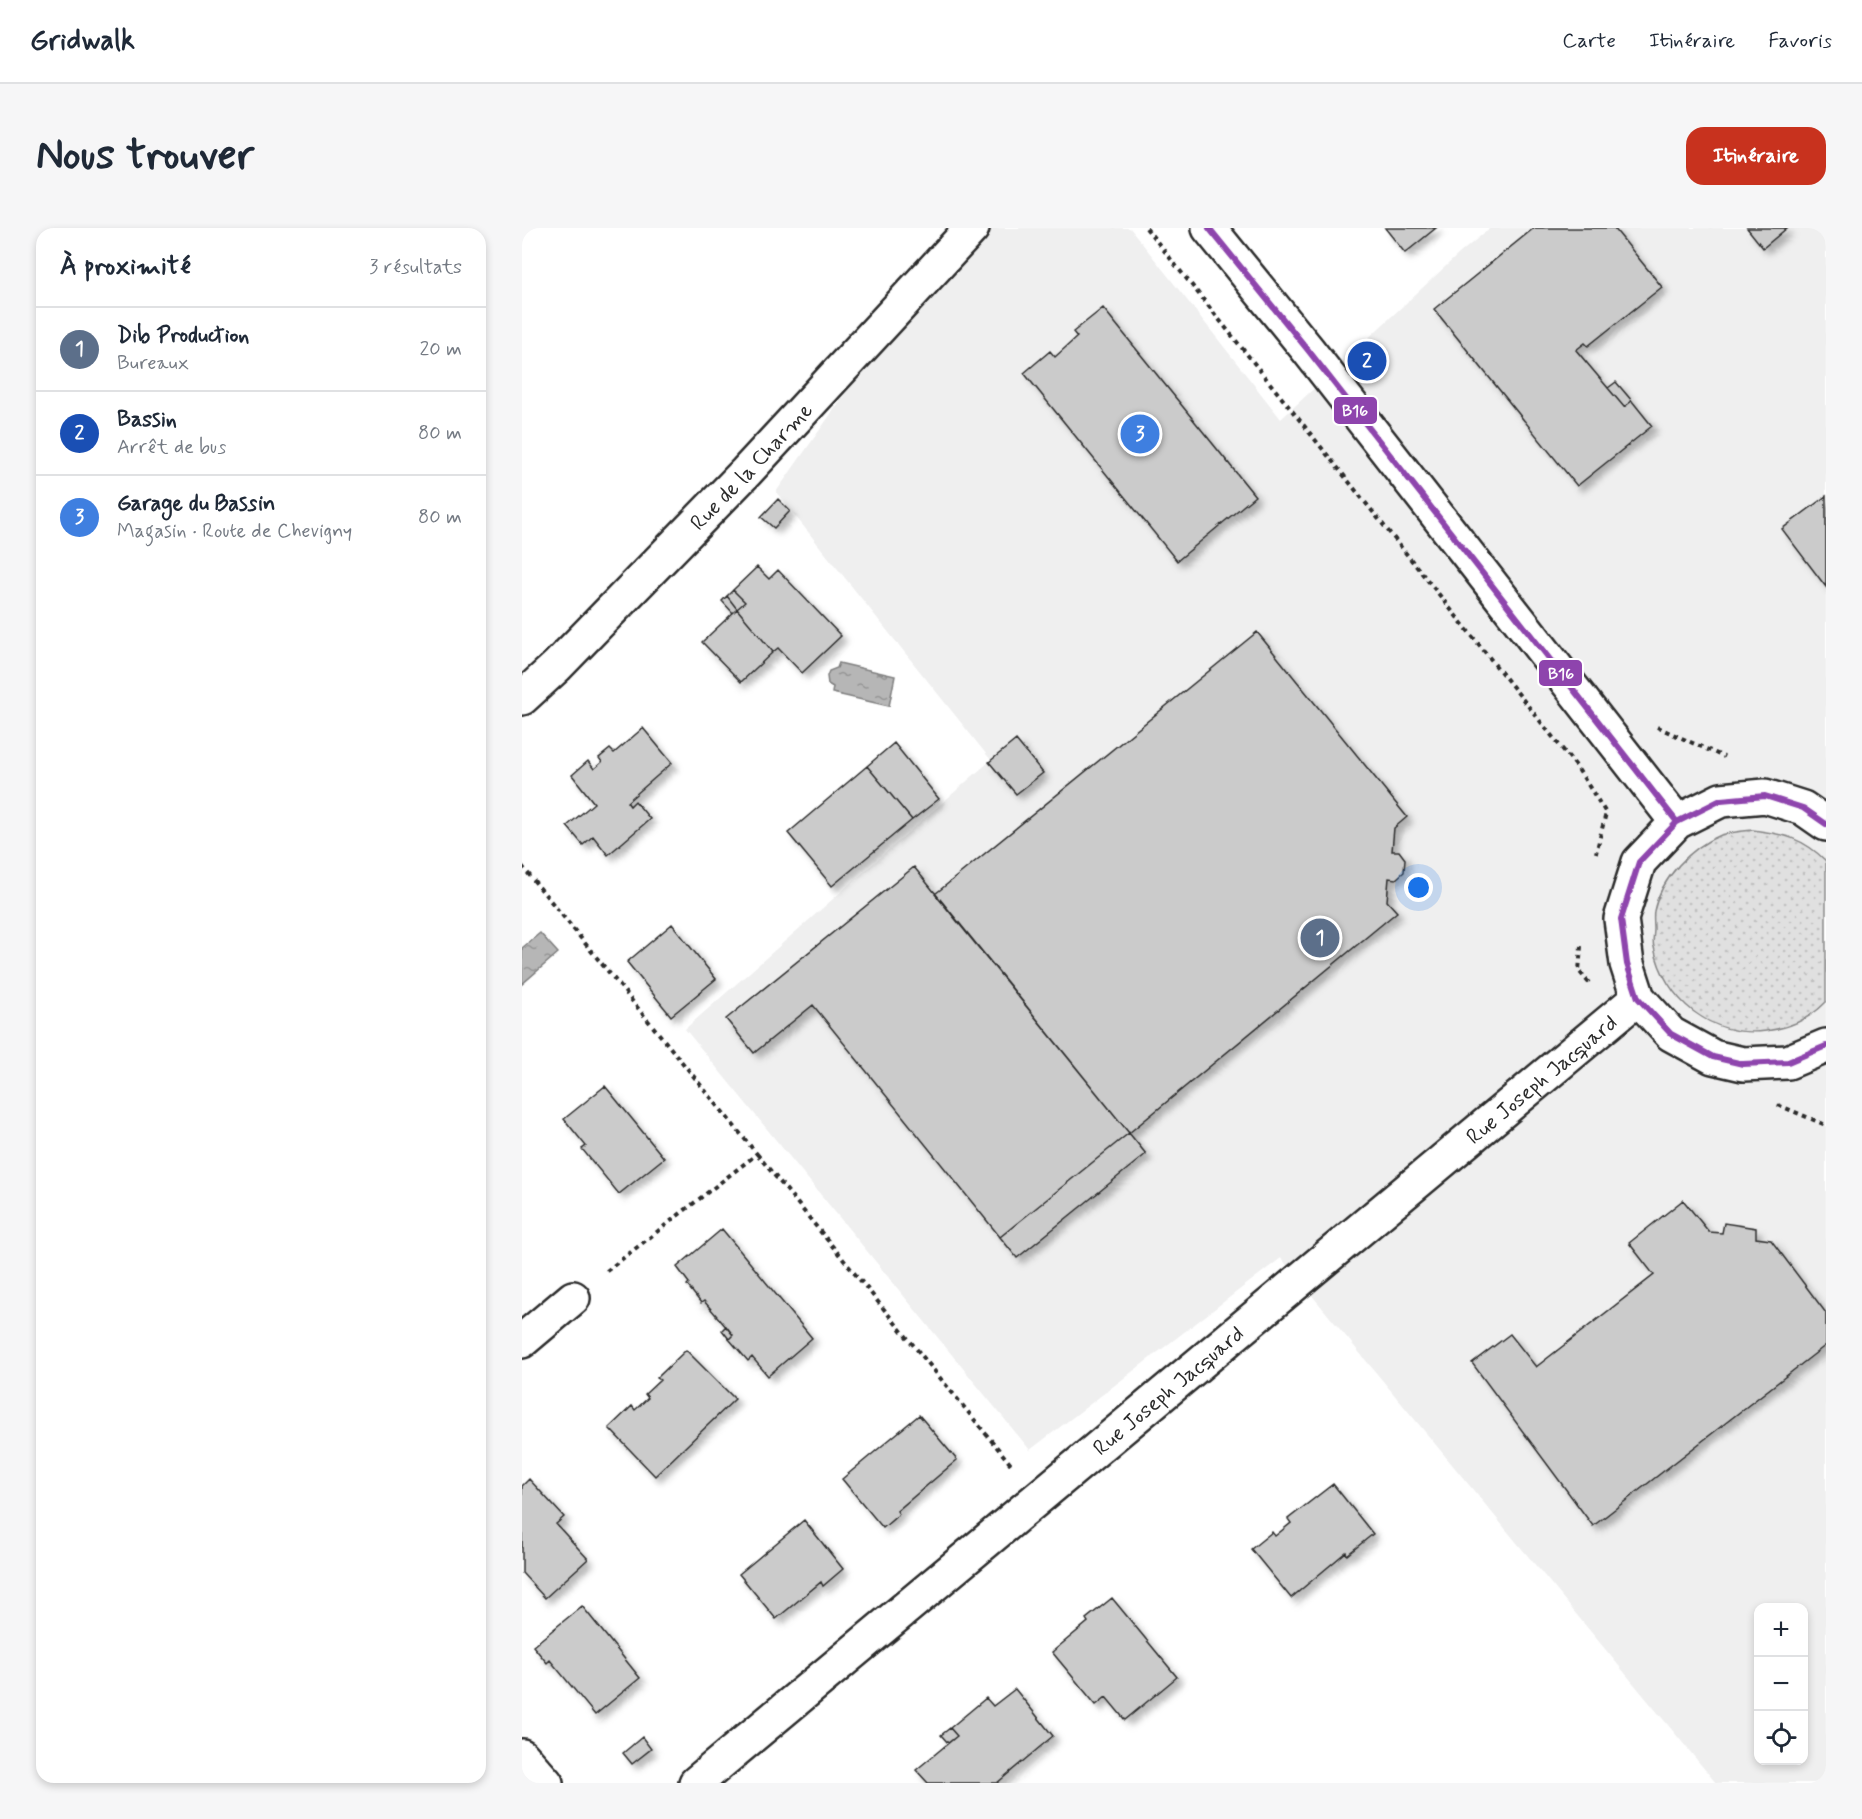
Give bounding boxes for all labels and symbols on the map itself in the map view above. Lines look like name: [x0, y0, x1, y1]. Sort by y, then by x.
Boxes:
pin: 2: [1348, 338, 1386, 384]
line badge: B16: [1333, 396, 1378, 425]
street label: Rue de la Charme: [685, 397, 819, 537]
text: B16: [1342, 401, 1368, 422]
pin: 3: [1120, 412, 1160, 456]
line badge: B16: [1538, 659, 1583, 687]
text: B16: [1548, 664, 1574, 685]
your location: [1404, 873, 1433, 902]
pin: 1: [1300, 916, 1340, 960]
street label: Rue Joseph Jacquard: [1461, 1009, 1624, 1151]
street label: Rue Joseph Jacquard: [1088, 1320, 1250, 1463]

